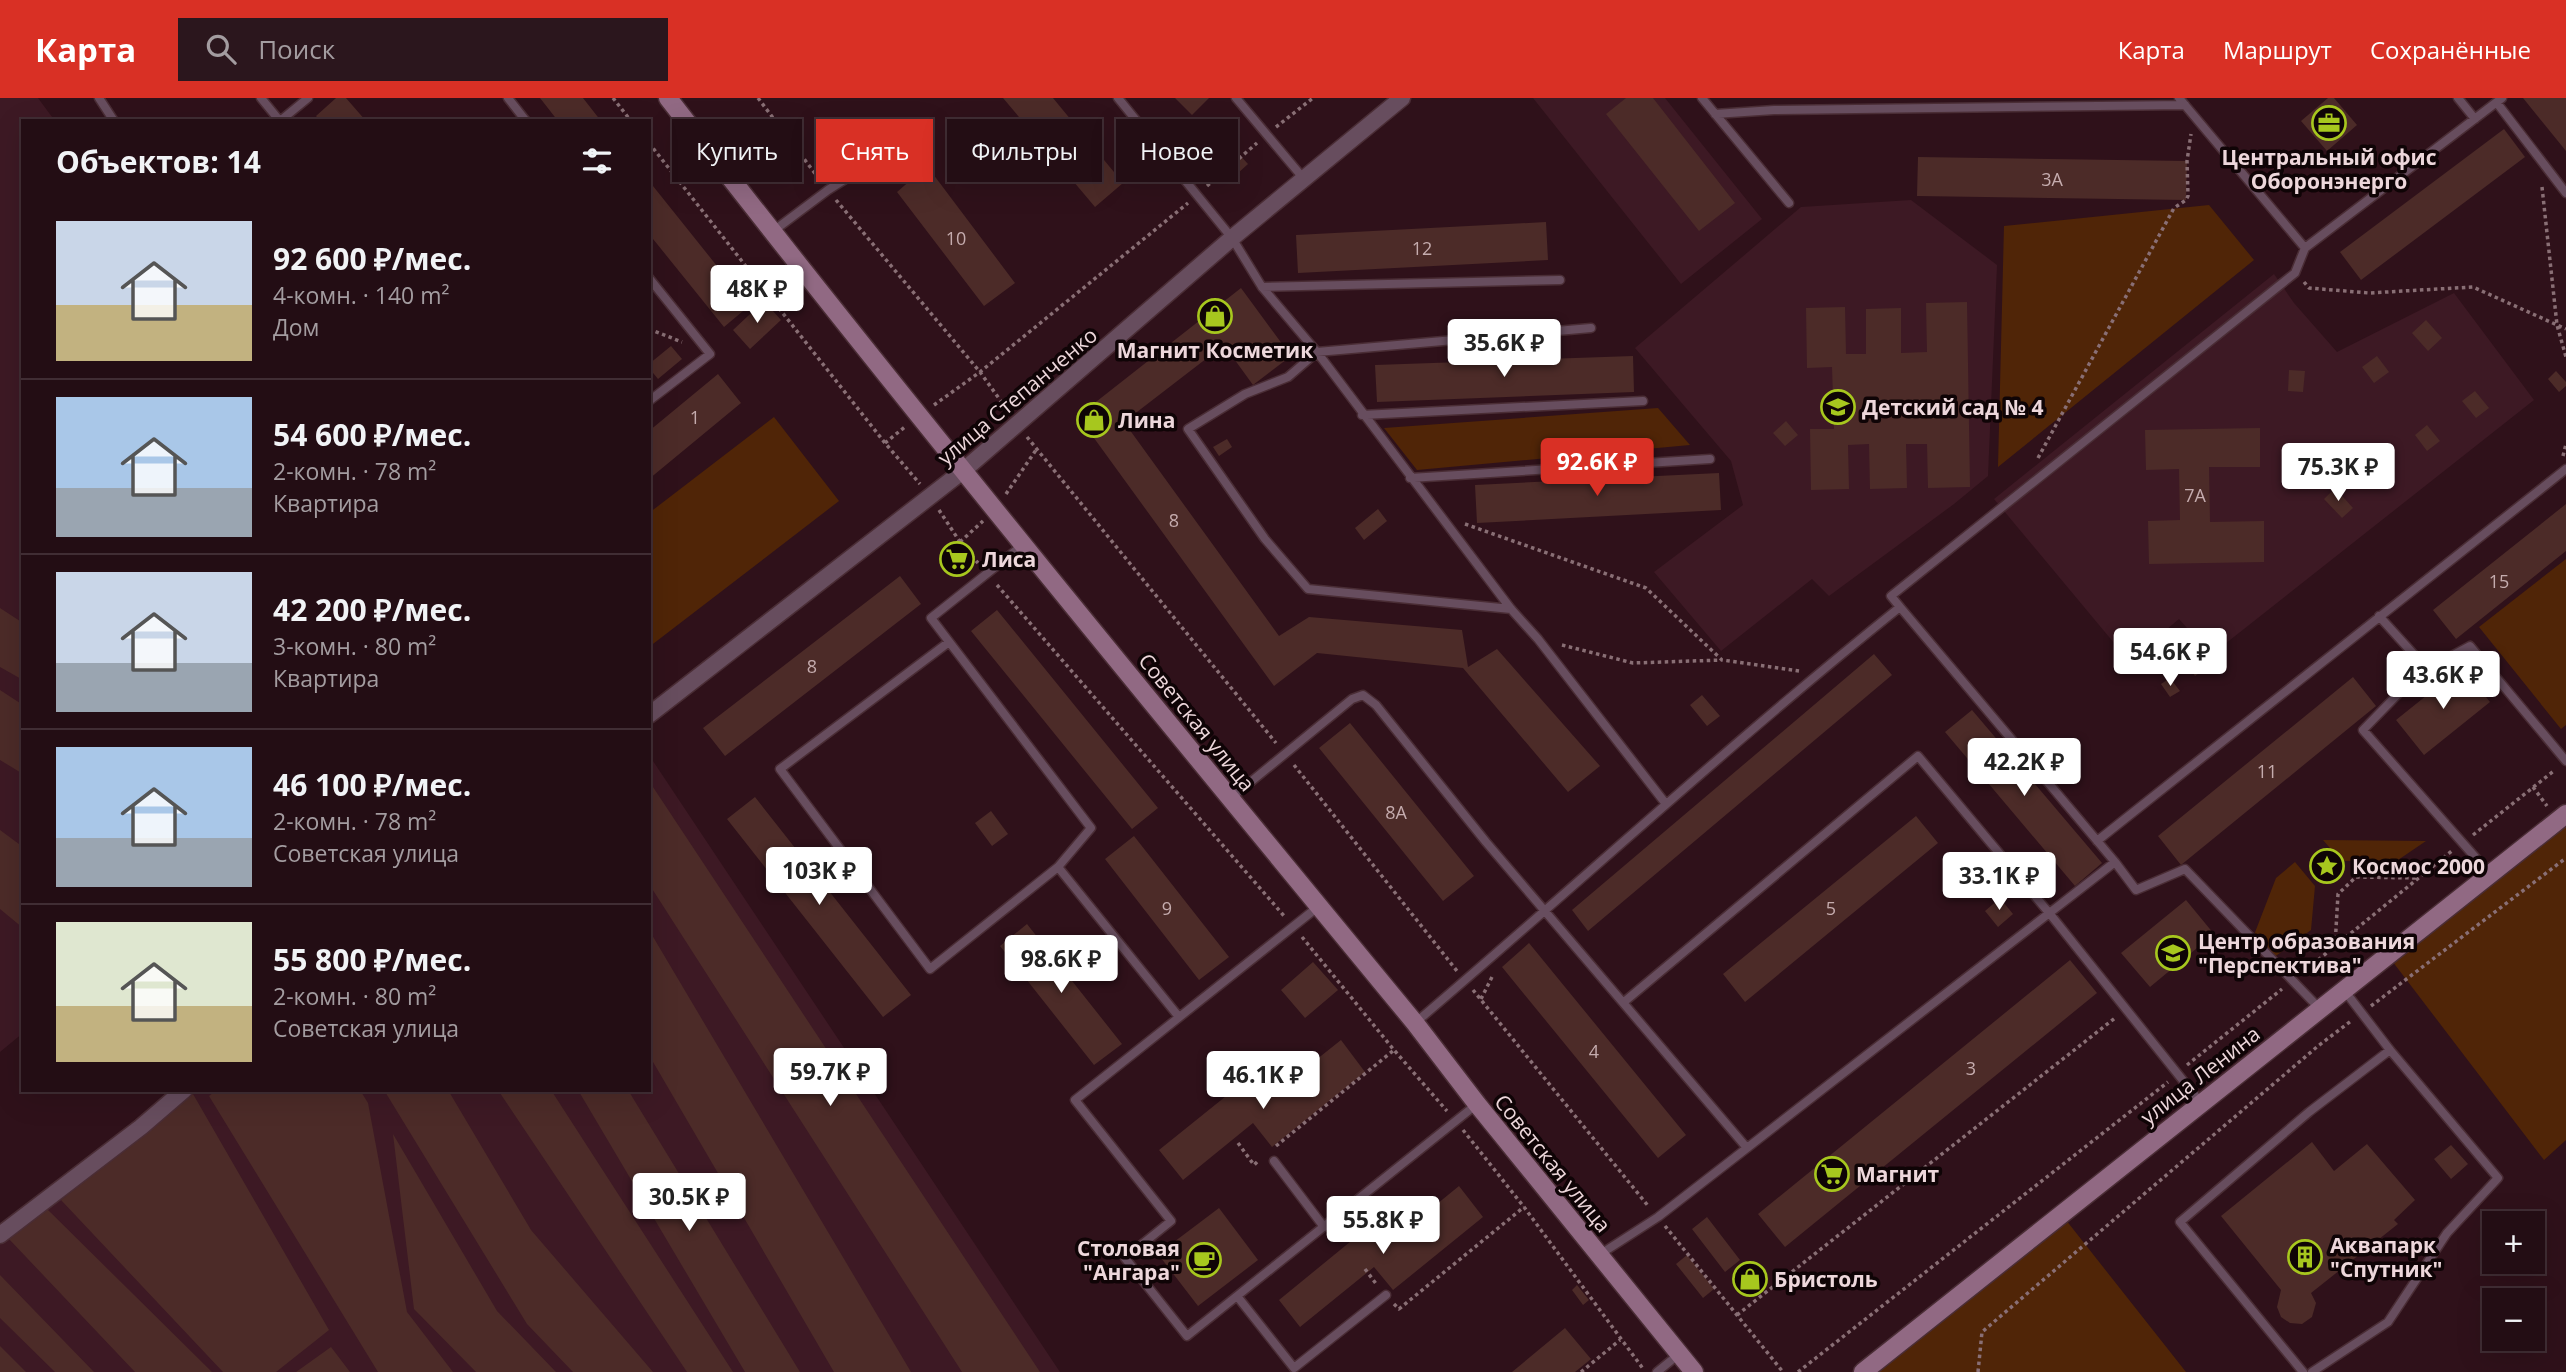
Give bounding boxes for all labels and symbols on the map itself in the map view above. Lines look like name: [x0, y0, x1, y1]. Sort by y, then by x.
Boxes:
office icon: Центральный офис Оборонэнерго: [2310, 104, 2348, 142]
place label: Центральный офис Оборонэнерго: [2221, 143, 2437, 195]
house number: 3А: [2041, 167, 2063, 191]
house number: 10: [946, 226, 966, 250]
house number: 12: [1412, 236, 1432, 260]
pin: 48K ₽: [708, 266, 806, 325]
shop icon: Магнит Косметик: [1196, 297, 1234, 335]
pin: 35.6K ₽: [1439, 320, 1569, 379]
street label: улица Степанченко: [931, 321, 1103, 471]
place label: Магнит Косметик: [1117, 336, 1313, 364]
school or university icon: Детский сад № 4: [1819, 388, 1857, 426]
place label: Детский сад № 4: [1862, 393, 2044, 421]
shop icon: Лина: [1075, 401, 1113, 439]
house number: 1: [690, 405, 700, 429]
place label: Лина: [1118, 406, 1175, 434]
pin: 92.6K ₽: [1532, 438, 1662, 498]
pin: 75.3K ₽: [2273, 444, 2403, 503]
house number: 7А: [2184, 483, 2206, 507]
house number: 8: [1169, 508, 1179, 532]
supermarket icon: Лиса: [938, 540, 976, 578]
place label: Лиса: [982, 545, 1036, 573]
house number: 15: [2489, 569, 2509, 593]
pin: 54.6K ₽: [2105, 628, 2235, 688]
street label: Советская улица: [1133, 647, 1261, 797]
pin: 43.6K ₽: [2378, 652, 2508, 711]
house number: 8: [807, 654, 817, 678]
pin: 42.2K ₽: [1959, 738, 2089, 798]
house number: 11: [2257, 759, 2277, 783]
house number: 8А: [1385, 800, 1407, 824]
place icon: Космос 2000: [2308, 847, 2346, 885]
pin: 103K ₽: [762, 848, 876, 907]
pin: 33.1K ₽: [1934, 852, 2064, 912]
place label: Космос 2000: [2352, 852, 2485, 880]
house number: 9: [1162, 896, 1172, 920]
house number: 5: [1826, 896, 1836, 920]
place label: Центр образования "Перспектива": [2198, 927, 2415, 979]
school or university icon: Центр образования "Перспектива": [2154, 934, 2192, 972]
pin: 98.6K ₽: [996, 936, 1126, 995]
street label: улица Ленина: [2135, 1020, 2265, 1130]
house number: 4: [1589, 1039, 1599, 1063]
pin: 59.7K ₽: [765, 1048, 895, 1108]
pin: 46.1K ₽: [1198, 1052, 1328, 1111]
house number: 3: [1966, 1056, 1976, 1080]
street label: Советская улица: [1489, 1088, 1617, 1238]
supermarket icon: Магнит: [1813, 1155, 1851, 1193]
place label: Магнит: [1856, 1160, 1940, 1188]
pin: 30.5K ₽: [624, 1174, 754, 1233]
pin: 55.8K ₽: [1318, 1196, 1448, 1256]
place label: Аквапарк "Спутник": [2330, 1231, 2443, 1283]
place label: Столовая "Ангара": [1077, 1234, 1180, 1286]
building icon: Аквапарк "Спутник": [2286, 1238, 2324, 1276]
cafe icon: Столовая "Ангара": [1185, 1241, 1223, 1279]
shop icon: Бристоль: [1731, 1260, 1769, 1298]
place label: Бристоль: [1774, 1265, 1878, 1293]

